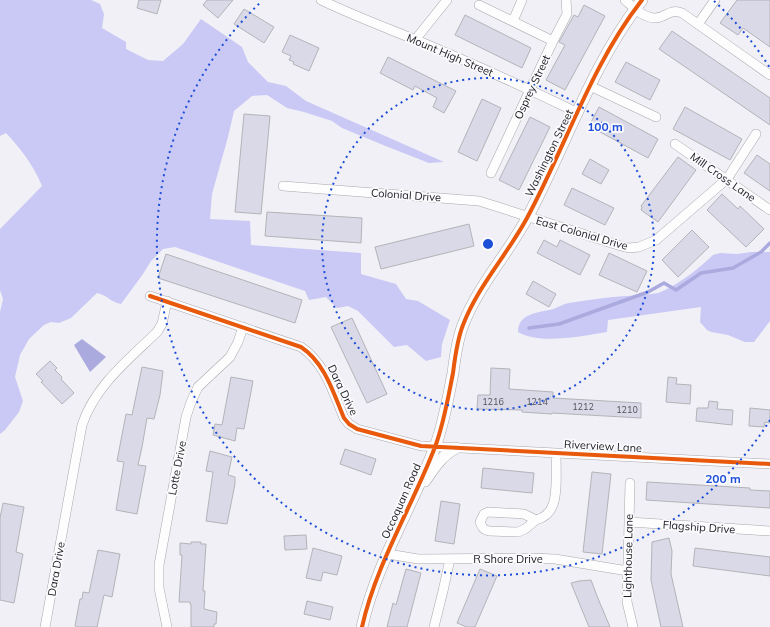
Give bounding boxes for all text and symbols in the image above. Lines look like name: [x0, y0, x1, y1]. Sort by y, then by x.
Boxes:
street label: Mount High Street: [405, 30, 496, 80]
street label: Osprey Street: [511, 52, 553, 121]
street label: Washington Street: [522, 107, 576, 199]
text: 100 m: [587, 119, 623, 134]
street label: Mill Cross Lane: [688, 149, 758, 205]
street label: Colonial Drive: [371, 186, 441, 204]
street label: East Colonial Drive: [534, 213, 630, 253]
centre of rings: [481, 237, 495, 251]
street label: Dara Drive: [325, 362, 361, 418]
house number: 1216: [482, 396, 504, 407]
house number: 1214: [526, 396, 548, 407]
house number: 1212: [572, 401, 594, 412]
house number: 1210: [616, 404, 638, 415]
street label: Riverview Lane: [564, 437, 642, 455]
street label: Lotte Drive: [165, 440, 189, 496]
street label: Occoquan Road: [378, 461, 424, 541]
text: 200 m: [705, 471, 741, 486]
street label: Lighthouse Lane: [620, 514, 636, 598]
street label: Flagship Drive: [662, 517, 736, 537]
street label: Dara Drive: [44, 541, 68, 597]
street label: R Shore Drive: [473, 552, 543, 566]

